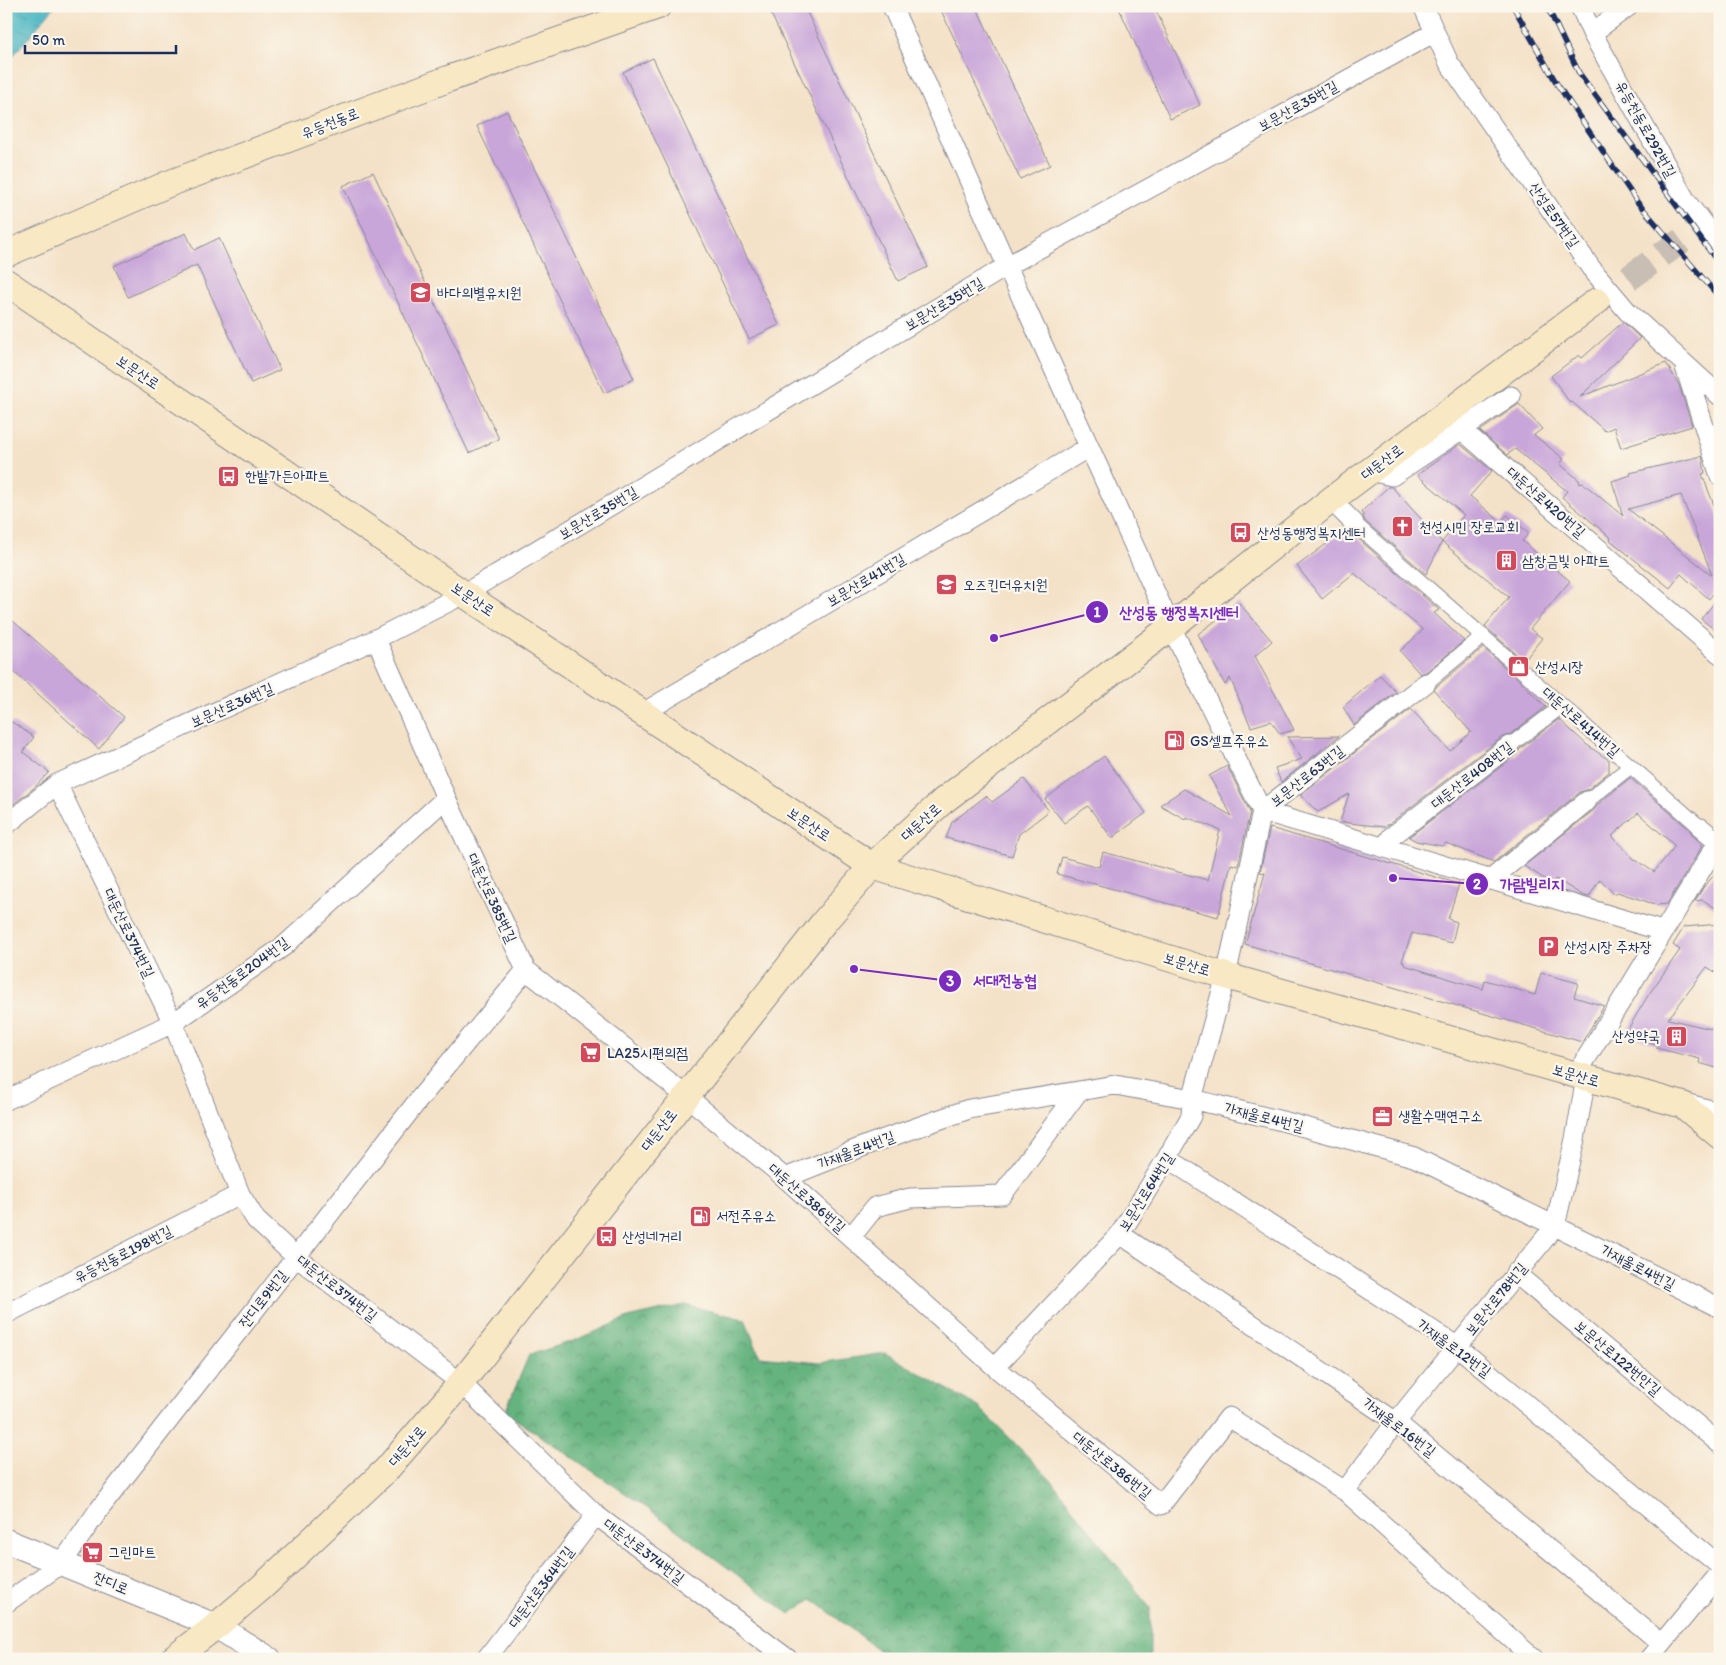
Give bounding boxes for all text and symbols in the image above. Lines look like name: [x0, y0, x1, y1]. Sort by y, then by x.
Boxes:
scale bar: [25, 22, 176, 54]
text: 50 m: [32, 31, 65, 49]
street label: 보문산로35번길: [1255, 77, 1341, 135]
street label: 유등천동로292번길: [1612, 77, 1680, 181]
street label: 유등천동로: [299, 104, 361, 142]
street label: 산성로57번길: [1525, 179, 1583, 251]
street label: 보문산로35번길: [901, 273, 987, 335]
school or university icon: 바다의별유치원: [409, 281, 433, 305]
place label: 바다의별유치원: [437, 284, 522, 302]
street label: 보문산로: [113, 351, 163, 393]
street label: 대둔산로: [1357, 440, 1407, 484]
street label: 대둔산로420번길: [1503, 463, 1589, 541]
bus stop icon: 한밭가든아파트: [217, 464, 241, 488]
place label: 한밭가든아파트: [245, 467, 330, 485]
street label: 보문산로35번길: [555, 482, 641, 544]
church icon: 천성시민 장로교회: [1391, 515, 1415, 539]
place label: 천성시민 장로교회: [1419, 518, 1519, 536]
bus stop icon: 산성동행정복지센터: [1229, 521, 1253, 545]
place label: 산성동행정복지센터: [1257, 524, 1366, 542]
building icon: 삼창금빛 아파트: [1494, 549, 1518, 573]
street label: 보문산로41번길: [823, 550, 909, 610]
place label: 삼창금빛 아파트: [1522, 552, 1610, 570]
school or university icon: 오즈킨더유치원: [935, 573, 959, 597]
place label: 오즈킨더유치원: [963, 576, 1048, 594]
street label: 보문산로: [448, 578, 498, 620]
callout: 산성동 행정복지센터: [1084, 597, 1249, 628]
text: 1: [1094, 603, 1101, 621]
text: 산성동 행정복지센터: [1119, 603, 1239, 622]
shop icon: 산성시장: [1507, 655, 1531, 679]
place label: 산성시장: [1535, 658, 1583, 676]
street label: 보문산로36번길: [188, 679, 276, 731]
street label: 대둔산로414번길: [1538, 683, 1624, 761]
fuel station icon: GS셀프주유소: [1162, 729, 1186, 753]
place label: GS셀프주유소: [1190, 732, 1269, 750]
street label: 대둔산로408번길: [1427, 737, 1517, 813]
street label: 보문산로63번길: [1267, 742, 1347, 810]
street label: 대둔산로: [897, 799, 945, 845]
street label: 보문산로: [784, 803, 834, 845]
street label: 대둔산로385번길: [463, 850, 521, 946]
callout: 가람빌리지: [1465, 869, 1574, 900]
text: 2: [1473, 875, 1481, 893]
text: 가람빌리지: [1500, 875, 1564, 894]
street label: 대둔산로374번길: [100, 885, 158, 981]
street label: 유등천동로204번길: [192, 933, 292, 1013]
parking icon: 산성시장 주차장: [1536, 935, 1560, 959]
place label: 산성시장 주차장: [1564, 938, 1652, 956]
street label: 보문산로: [1161, 948, 1213, 980]
callout: 서대전농협: [938, 965, 1047, 996]
text: 서대전농협: [973, 971, 1037, 990]
text: 3: [946, 972, 954, 990]
building icon: 산성약국: [1664, 1024, 1688, 1048]
place label: 산성약국: [1612, 1027, 1660, 1045]
supermarket icon: LA25시편의점: [579, 1041, 603, 1065]
place label: LA25시편의점: [607, 1044, 688, 1062]
street label: 보문산로: [1550, 1060, 1602, 1090]
street label: 가재울로4번길: [1222, 1098, 1306, 1136]
office icon: 생활수맥연구소: [1370, 1104, 1394, 1128]
street label: 대둔산로: [637, 1105, 681, 1155]
place label: 생활수맥연구소: [1398, 1107, 1483, 1125]
street label: 가재울로4번길: [815, 1127, 897, 1173]
street label: 보문산로64번길: [1115, 1149, 1177, 1235]
street label: 대둔산로386번길: [765, 1159, 849, 1237]
fuel station icon: 서전주유소: [688, 1204, 712, 1228]
place label: 서전주유소: [716, 1207, 776, 1225]
street label: 유등천동로198번길: [71, 1222, 175, 1286]
bus stop icon: 산성네거리: [594, 1225, 618, 1249]
place label: 산성네거리: [622, 1228, 682, 1246]
street label: 가재울로4번길: [1598, 1240, 1678, 1294]
street label: 대둔산로374번길: [293, 1251, 381, 1325]
street label: 보문산로78번길: [1461, 1259, 1531, 1339]
street label: 잔디로9번길: [235, 1267, 291, 1331]
street label: 가재울로12번길: [1413, 1315, 1495, 1381]
street label: 보문산로122번안길: [1571, 1317, 1665, 1399]
street label: 가재울로16번길: [1359, 1394, 1439, 1460]
street label: 대둔산로: [384, 1422, 430, 1470]
street label: 대둔산로386번길: [1069, 1428, 1155, 1502]
street label: 대둔산로374번길: [600, 1515, 688, 1587]
supermarket icon: 그린마트: [80, 1540, 104, 1564]
place label: 그린마트: [108, 1543, 156, 1561]
street label: 대둔산로364번길: [504, 1543, 578, 1631]
street label: 잔디로: [91, 1568, 131, 1598]

